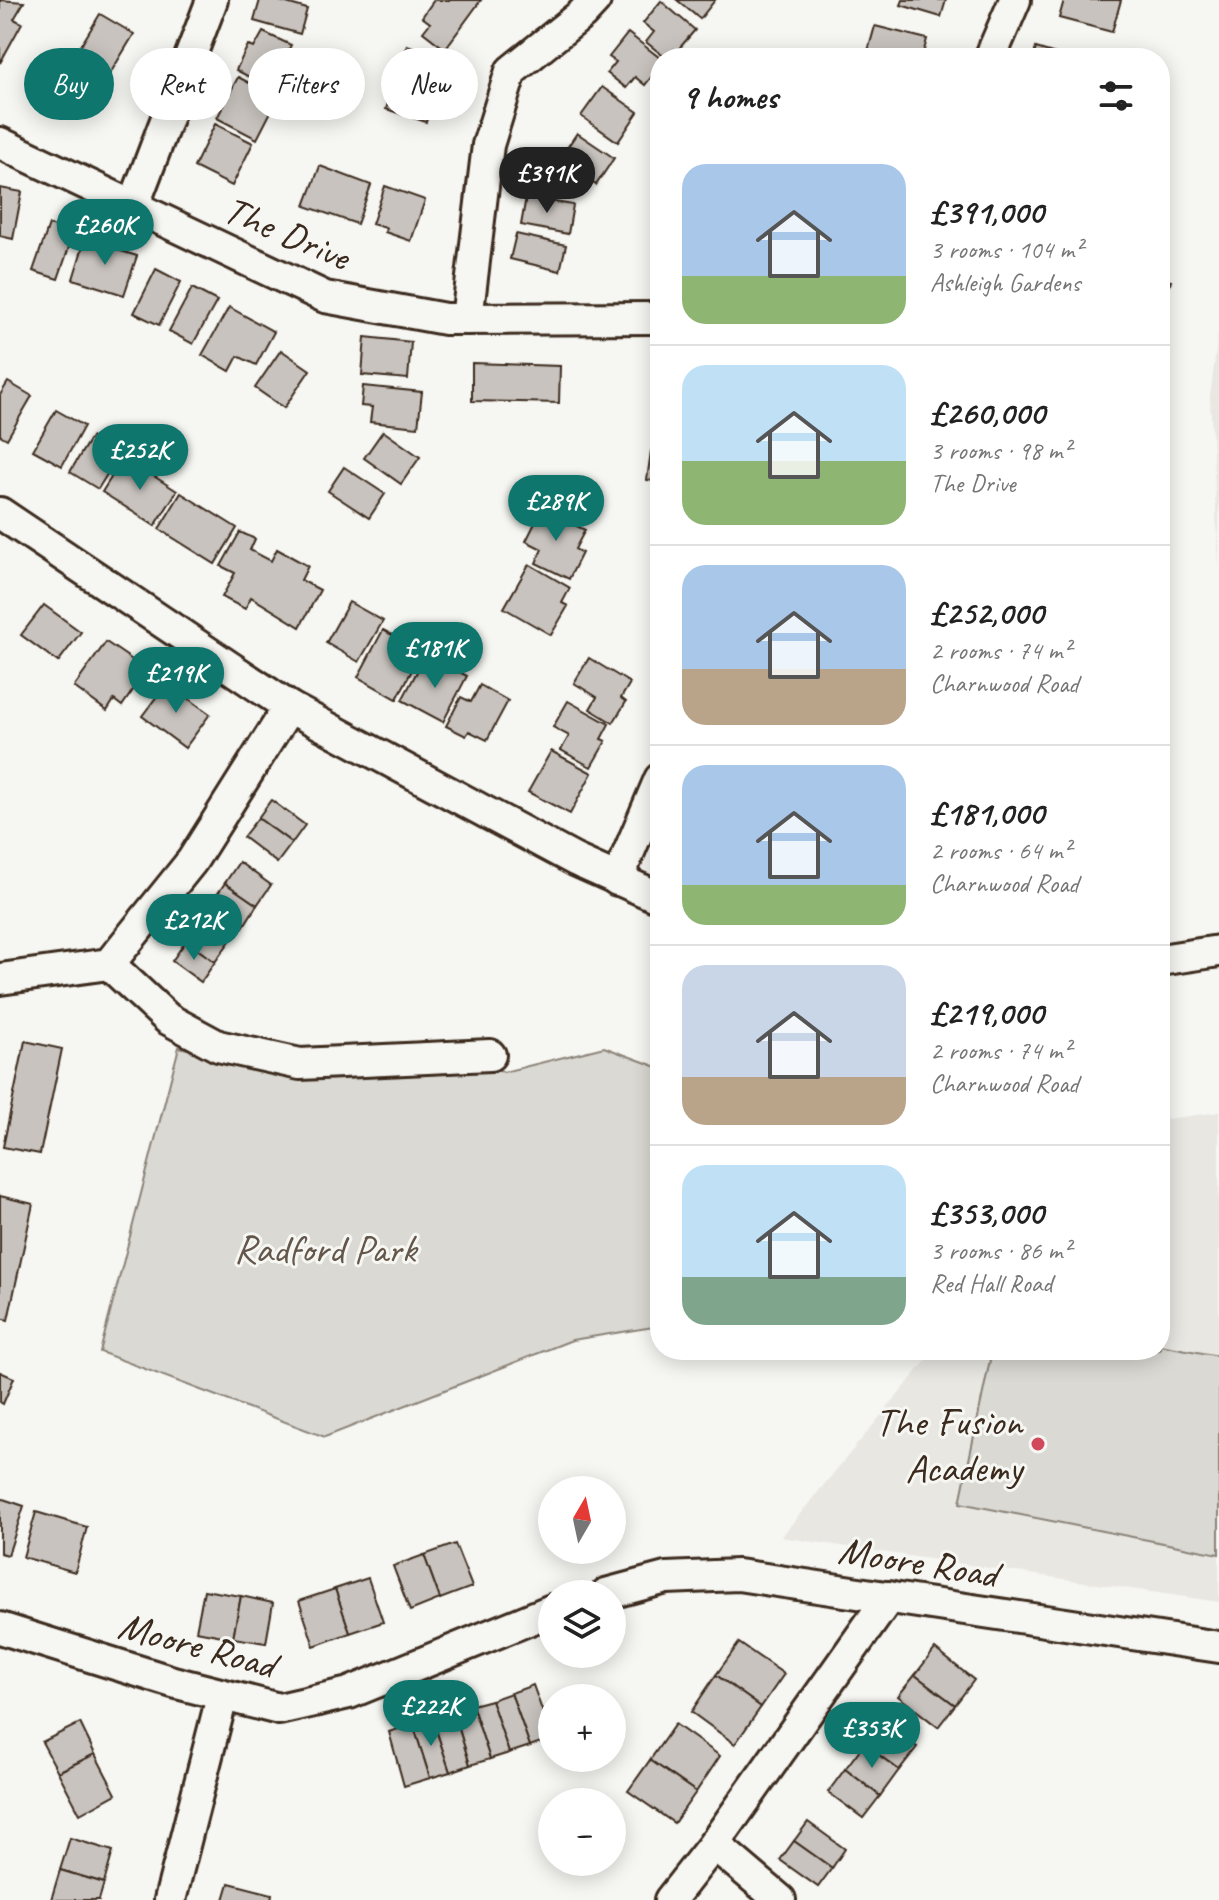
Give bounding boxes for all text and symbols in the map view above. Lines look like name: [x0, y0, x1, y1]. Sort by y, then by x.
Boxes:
chip: Buy: [24, 48, 114, 120]
chip: Rent: [130, 48, 232, 120]
chip: Filters: [248, 48, 365, 120]
chip: New: [381, 48, 478, 120]
icon: filters: [1094, 74, 1138, 118]
text: 9 homes: [682, 75, 778, 118]
pin: £391K: [491, 147, 603, 215]
text: £391K: [517, 156, 577, 189]
street label: The Drive: [216, 184, 360, 283]
text: £391,000: [930, 190, 1043, 233]
icon: home: [746, 196, 842, 292]
pin: £260K: [49, 199, 161, 267]
text: £260K: [75, 208, 135, 241]
text: 3 rooms · 104 m²: [930, 233, 1082, 266]
text: Ashleigh Gardens: [930, 266, 1080, 299]
text: £260,000: [930, 391, 1045, 434]
icon: home: [746, 397, 842, 493]
pin: £252K: [84, 424, 196, 492]
text: £252K: [110, 433, 170, 466]
text: 3 rooms · 98 m²: [930, 434, 1071, 467]
text: The Drive: [930, 467, 1016, 500]
pin: £289K: [500, 475, 612, 543]
text: £289K: [526, 484, 586, 517]
text: £252,000: [930, 591, 1043, 634]
icon: home: [746, 597, 842, 693]
pin: £181K: [379, 622, 491, 690]
text: £181K: [405, 631, 465, 664]
text: 2 rooms · 74 m²: [930, 634, 1071, 667]
pin: £219K: [120, 647, 232, 715]
text: £219K: [146, 656, 206, 689]
text: Charnwood Road: [930, 667, 1079, 700]
text: £181,000: [930, 791, 1044, 834]
icon: home: [746, 797, 842, 893]
text: 2 rooms · 64 m²: [930, 834, 1071, 867]
text: Charnwood Road: [930, 867, 1079, 900]
pin: £212K: [138, 894, 250, 962]
text: £212K: [164, 903, 224, 936]
text: £219,000: [930, 991, 1043, 1034]
icon: home: [746, 997, 842, 1093]
text: 2 rooms · 74 m²: [930, 1034, 1071, 1067]
text: Charnwood Road: [930, 1067, 1079, 1100]
text: £353,000: [930, 1191, 1043, 1234]
icon: home: [746, 1197, 842, 1293]
park label: Radford Park: [234, 1224, 418, 1274]
text: 3 rooms · 86 m²: [930, 1234, 1071, 1267]
text: Red Hall Road: [930, 1267, 1052, 1300]
place label: The Fusion Academy: [875, 1397, 1025, 1493]
marker: The Fusion Academy: [1029, 1435, 1047, 1453]
north arrow: [538, 1476, 626, 1564]
map controls: [538, 1476, 626, 1876]
street label: Moore Road: [835, 1525, 1007, 1600]
button: layers: [538, 1580, 626, 1668]
street label: Moore Road: [113, 1600, 287, 1691]
pin: £222K: [375, 1680, 487, 1748]
button: +: [538, 1684, 626, 1772]
text: £222K: [401, 1689, 461, 1722]
pin: £353K: [816, 1702, 928, 1770]
text: £353K: [842, 1711, 902, 1744]
button: −: [538, 1788, 626, 1876]

